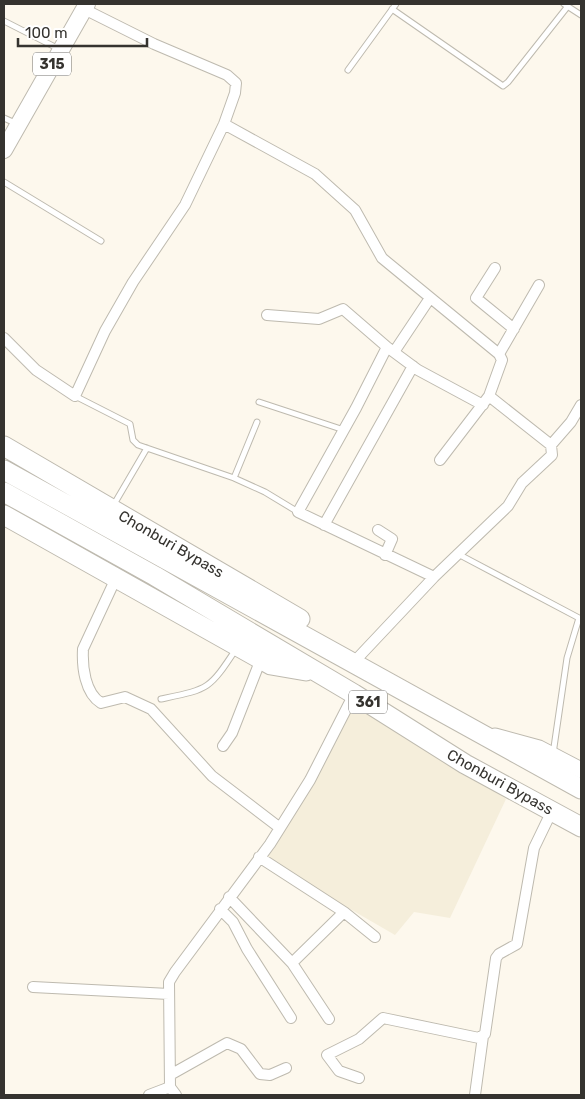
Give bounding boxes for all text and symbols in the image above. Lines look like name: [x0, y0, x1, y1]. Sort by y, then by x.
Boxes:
scale bar: [18, 15, 146, 47]
text: 100 m: [25, 24, 67, 42]
road number: 315: [33, 52, 71, 76]
street label: Chonburi Bypass: [115, 507, 227, 582]
road number: 361: [349, 690, 387, 714]
street label: Chonburi Bypass: [444, 745, 557, 819]

